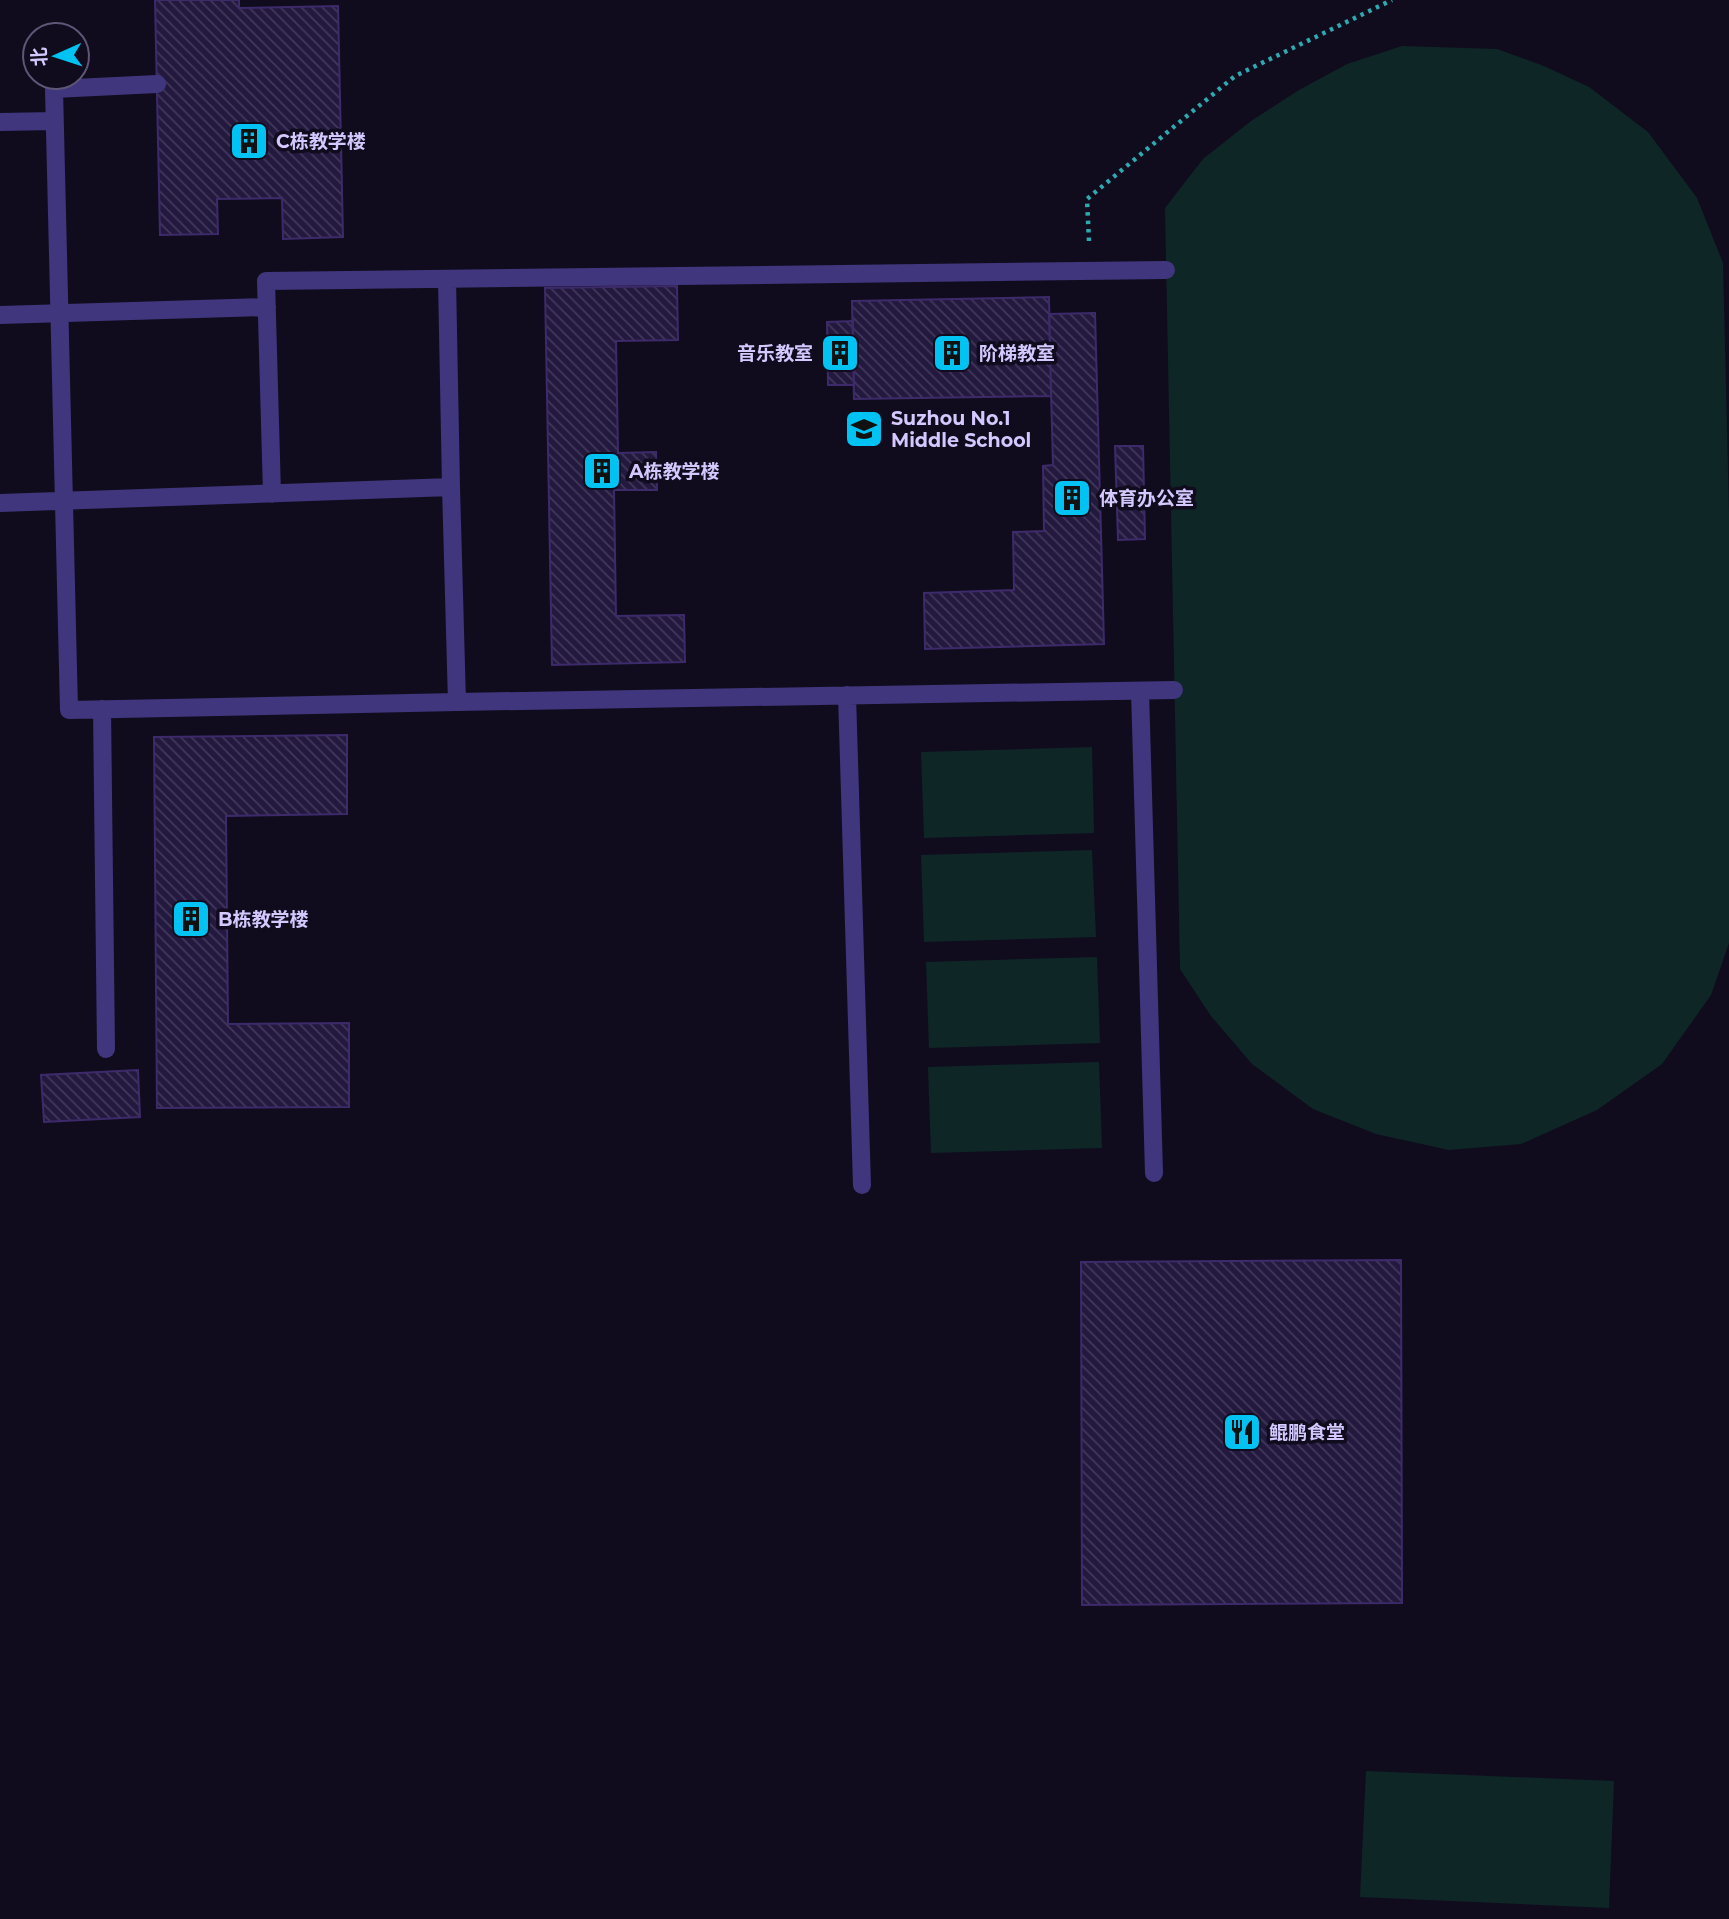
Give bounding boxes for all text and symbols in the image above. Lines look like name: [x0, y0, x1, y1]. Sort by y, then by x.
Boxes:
north arrow: [21, 21, 91, 91]
text: 北: [28, 47, 52, 67]
building icon: C栋教学楼: [228, 120, 270, 162]
place label: C栋教学楼: [276, 130, 366, 153]
building icon: 音乐教室: [819, 332, 861, 374]
building icon: 阶梯教室: [931, 332, 973, 374]
place label: 音乐教室: [737, 342, 813, 365]
place label: 阶梯教室: [979, 342, 1055, 365]
place label: Suzhou No.1 Middle School: [891, 407, 1031, 452]
school or university icon: Suzhou No.1 Middle School: [843, 408, 885, 450]
building icon: A栋教学楼: [581, 450, 623, 492]
place label: A栋教学楼: [628, 460, 720, 483]
building icon: 体育办公室: [1051, 477, 1093, 519]
place label: 体育办公室: [1099, 487, 1194, 510]
building icon: B栋教学楼: [170, 898, 212, 940]
place label: B栋教学楼: [218, 908, 309, 931]
restaurant icon: 鲲鹏食堂: [1221, 1411, 1263, 1453]
place label: 鲲鹏食堂: [1269, 1421, 1345, 1444]

